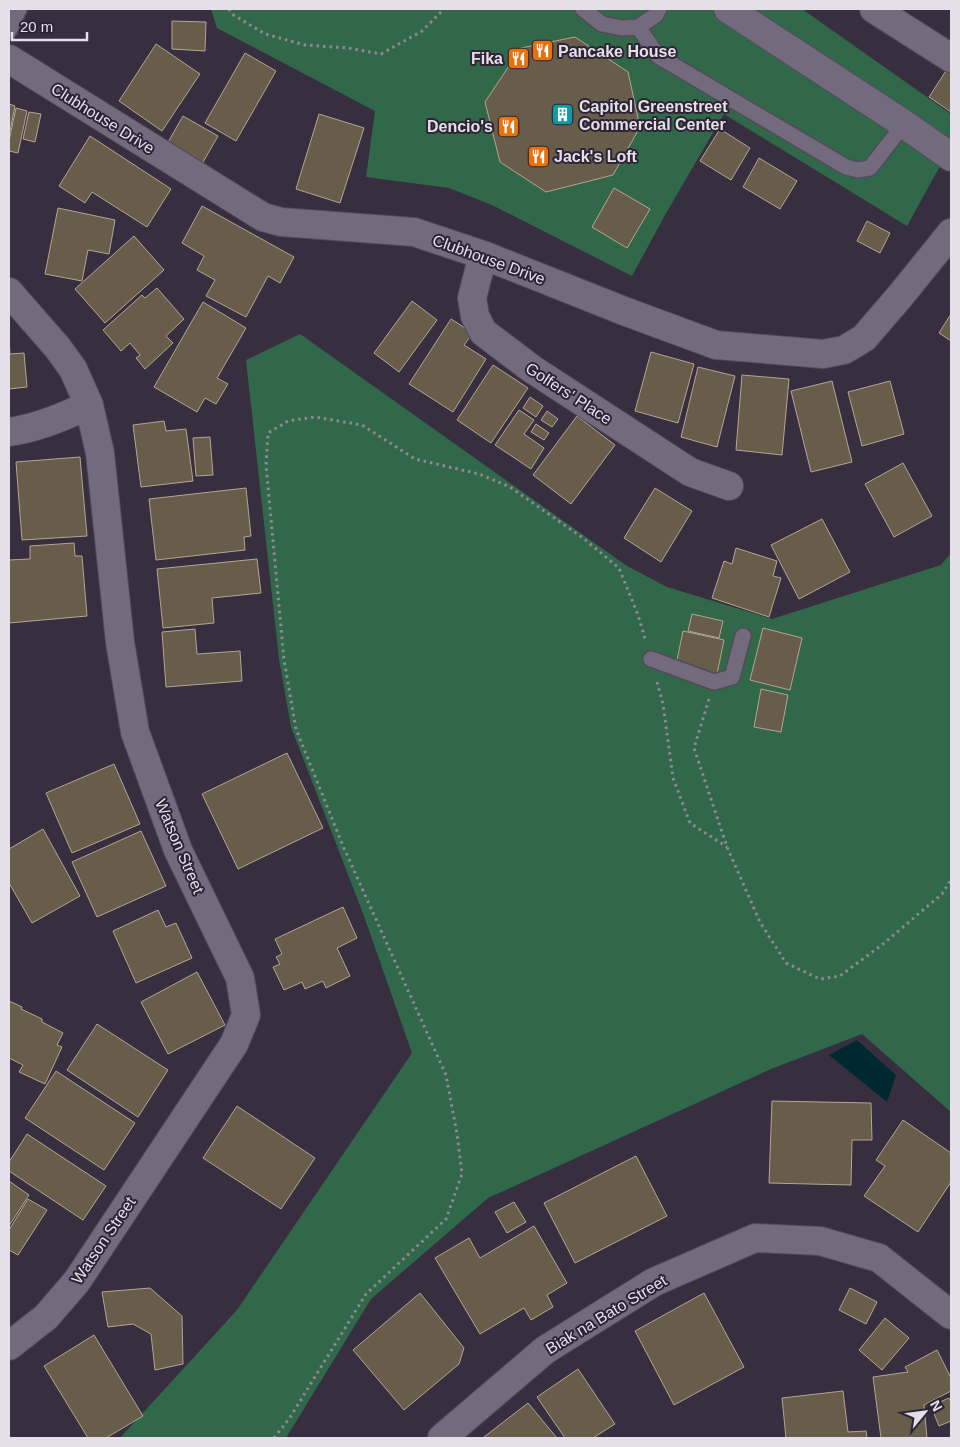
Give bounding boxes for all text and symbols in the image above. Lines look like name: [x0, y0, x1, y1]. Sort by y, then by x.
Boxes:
scale bar: [12, 10, 88, 42]
text: 20 m: [20, 18, 53, 35]
restaurant icon: Pancake House: [530, 39, 554, 63]
place label: Pancake House: [558, 43, 676, 60]
restaurant icon: Fika: [507, 46, 531, 70]
place label: Fika: [471, 50, 503, 67]
street label: Clubhouse Drive: [48, 80, 157, 157]
place label: Capitol Greenstreet Commercial Center: [579, 98, 728, 133]
building icon: Capitol Greenstreet Commercial Center: [551, 103, 575, 127]
restaurant icon: Dencio's: [497, 114, 521, 138]
place label: Dencio's: [427, 118, 493, 135]
restaurant icon: Jack's Loft: [526, 144, 550, 168]
place label: Jack's Loft: [554, 148, 638, 165]
street label: Clubhouse Drive: [430, 231, 547, 288]
street label: Golfers' Place: [523, 359, 615, 428]
street label: Watson Street: [152, 796, 207, 896]
street label: Watson Street: [68, 1193, 139, 1287]
street label: Biak na Bato Street: [543, 1271, 670, 1357]
north arrow: [900, 1387, 950, 1437]
text: N: [927, 1397, 946, 1414]

